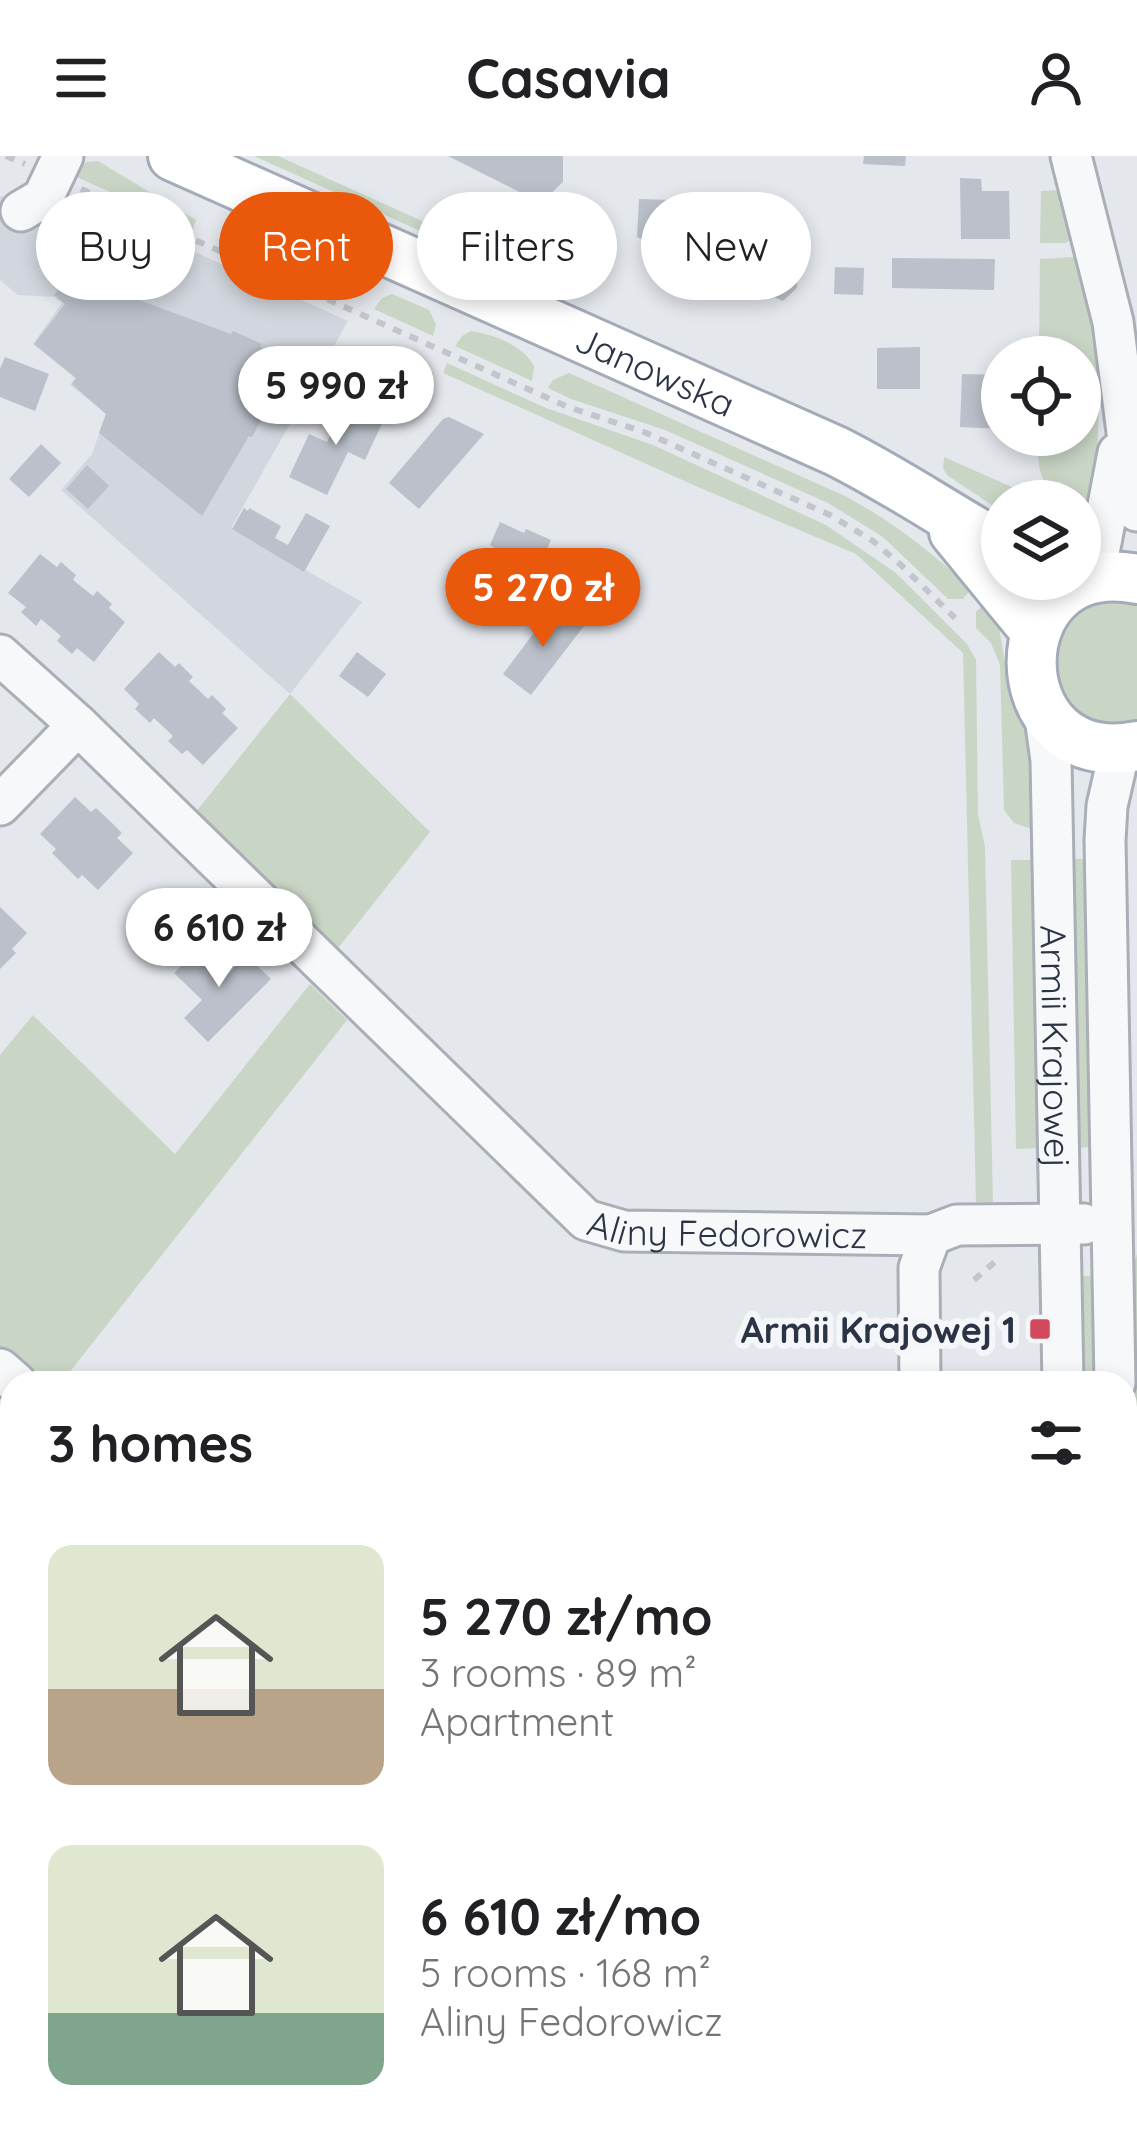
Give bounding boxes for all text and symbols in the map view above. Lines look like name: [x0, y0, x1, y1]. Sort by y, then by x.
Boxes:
text: Casavia: [466, 44, 671, 112]
icon: menu: [48, 45, 114, 111]
icon: person: [1023, 45, 1089, 111]
chip: Buy: [36, 192, 195, 300]
chip: Rent: [219, 192, 393, 300]
chip: Filters: [417, 192, 617, 300]
chip: New: [641, 192, 811, 300]
street label: Janowska: [569, 316, 742, 426]
map controls: [981, 336, 1101, 600]
button: locate: [981, 336, 1101, 456]
pin: 5 990 zł: [212, 346, 460, 448]
text: 5 990 zł: [265, 360, 407, 409]
button: layers: [981, 480, 1101, 600]
pin: 5 270 zł: [419, 548, 667, 650]
text: 5 270 zł: [472, 562, 614, 611]
pin: 6 610 zł: [95, 888, 343, 990]
text: 6 610 zł: [153, 902, 285, 951]
street label: Armii Krajowej: [1032, 924, 1081, 1168]
street label: Aliny Fedorowicz: [583, 1199, 867, 1257]
place label: Armii Krajowej 1: [741, 1307, 1016, 1352]
marker: Armii Krajowej 1: [1027, 1316, 1053, 1342]
icon: filters: [1023, 1410, 1089, 1476]
text: 3 homes: [48, 1411, 253, 1475]
text: 5 270 zł/mo: [420, 1584, 713, 1648]
icon: home: [144, 1593, 288, 1737]
text: 3 rooms · 89 m²: [420, 1648, 697, 1697]
text: Apartment: [420, 1697, 614, 1746]
text: 6 610 zł/mo: [420, 1884, 701, 1948]
icon: home: [144, 1893, 288, 2037]
text: 5 rooms · 168 m²: [420, 1948, 711, 1997]
text: Aliny Fedorowicz: [420, 1997, 723, 2046]

